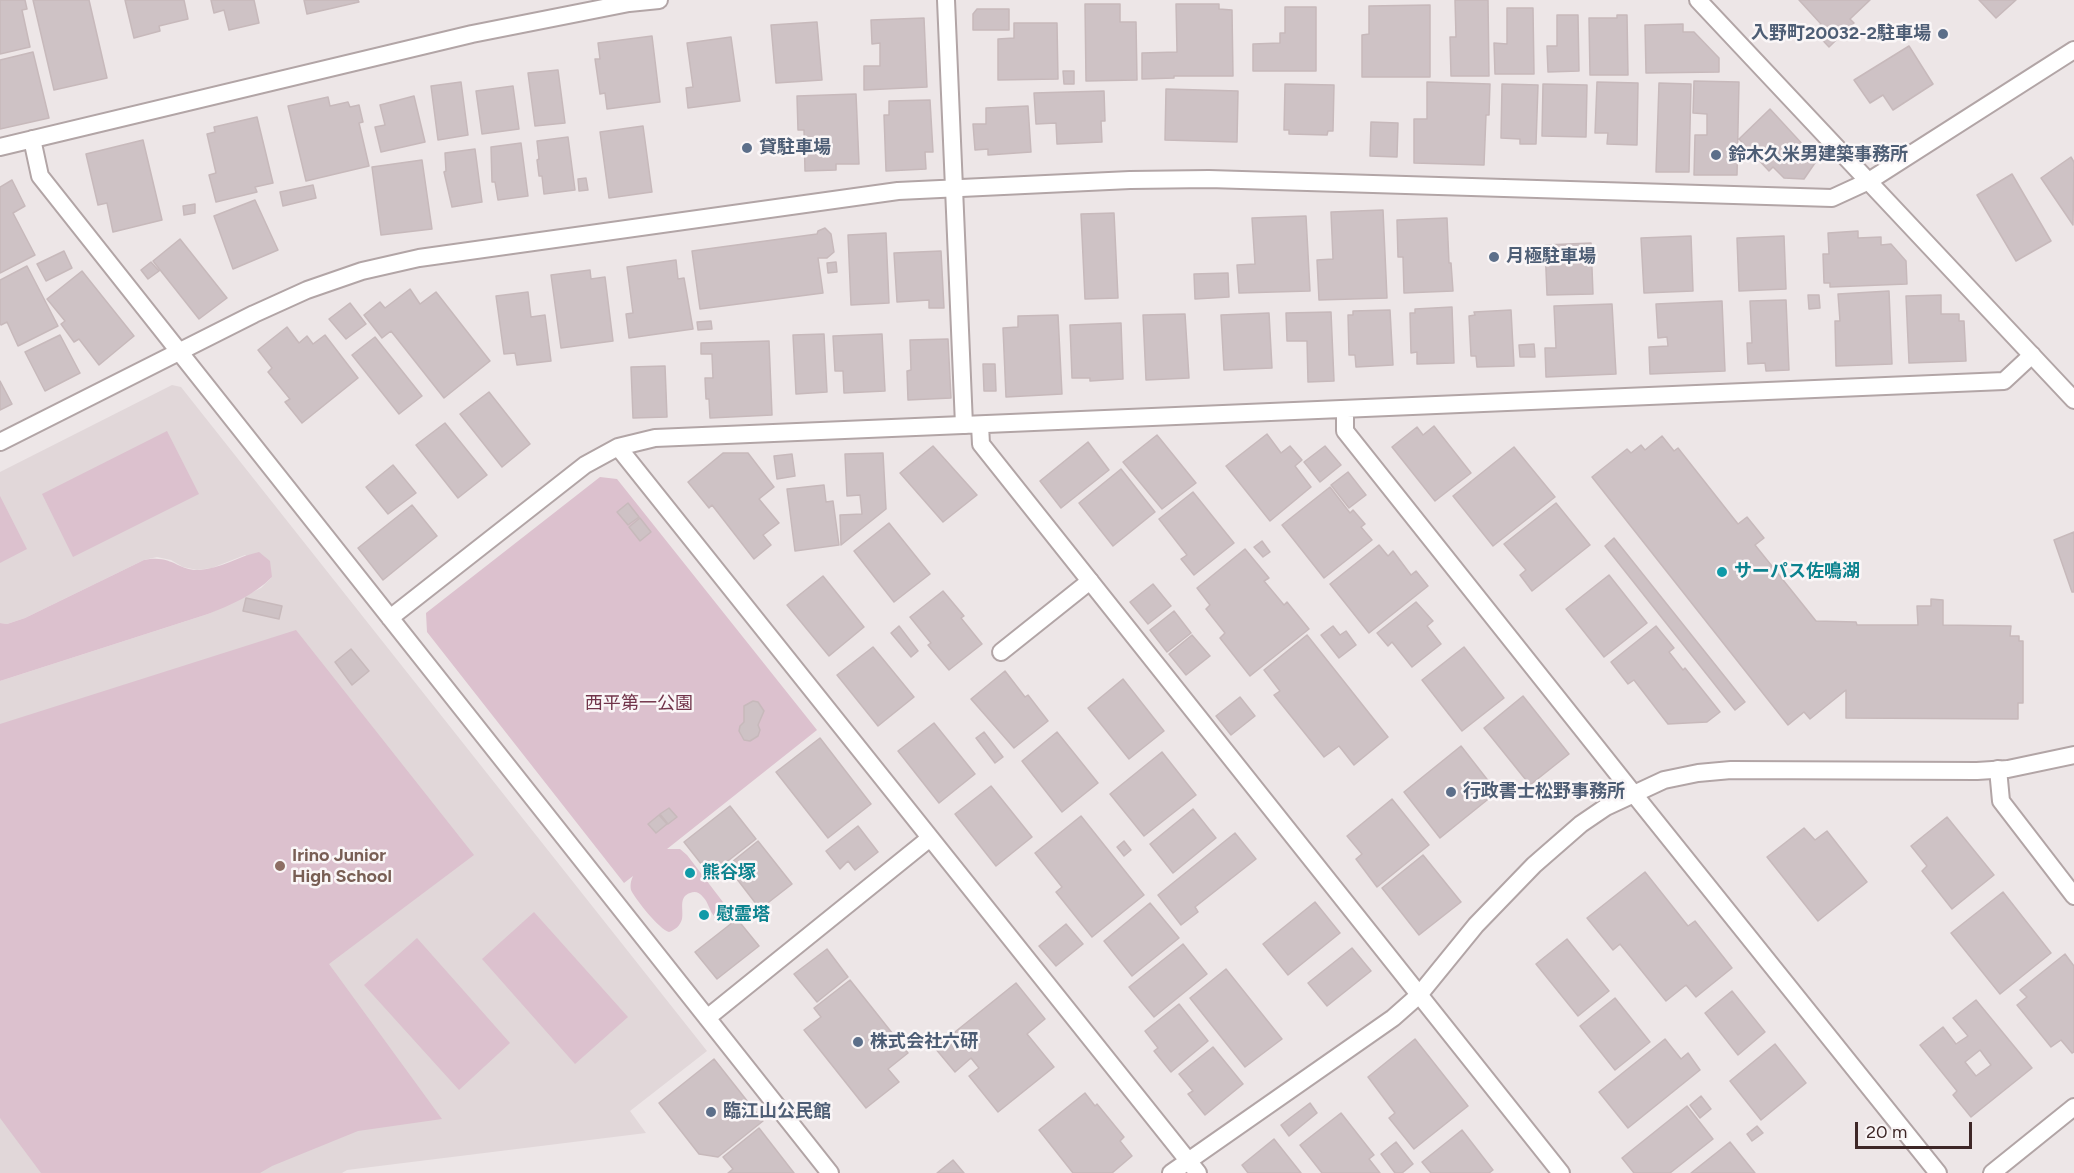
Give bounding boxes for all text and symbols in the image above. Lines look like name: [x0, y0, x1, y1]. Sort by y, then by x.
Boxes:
place label: 入野町20032-2駐車場: [1751, 23, 1931, 45]
marker: 入野町20032-2駐車場: [1936, 27, 1950, 41]
place label: 貸駐車場: [759, 137, 831, 159]
marker: 貸駐車場: [740, 141, 754, 155]
place label: 鈴木久米男建築事務所: [1728, 144, 1908, 166]
marker: 鈴木久米男建築事務所: [1709, 148, 1723, 162]
place label: 月極駐車場: [1506, 246, 1596, 268]
marker: 月極駐車場: [1487, 250, 1501, 264]
place label: サーパス佐鳴湖: [1734, 561, 1860, 583]
marker: サーパス佐鳴湖: [1715, 565, 1729, 579]
park label: 西平第一公園: [585, 693, 693, 715]
place label: 行政書士松野事務所: [1463, 781, 1625, 803]
marker: 行政書士松野事務所: [1444, 785, 1458, 799]
place label: Irino Junior High School: [292, 845, 392, 888]
marker: Irino Junior High School: [273, 859, 287, 873]
place label: 熊谷塚: [702, 862, 756, 884]
marker: 熊谷塚: [683, 866, 697, 880]
place label: 慰霊塔: [716, 904, 770, 926]
marker: 慰霊塔: [697, 908, 711, 922]
place label: 株式会社六研: [870, 1031, 978, 1053]
marker: 株式会社六研: [851, 1035, 865, 1049]
place label: 臨江山公民館: [723, 1101, 831, 1123]
marker: 臨江山公民館: [704, 1105, 718, 1119]
scale bar: [1858, 1110, 1975, 1148]
text: 20 m: [1866, 1121, 1907, 1143]

